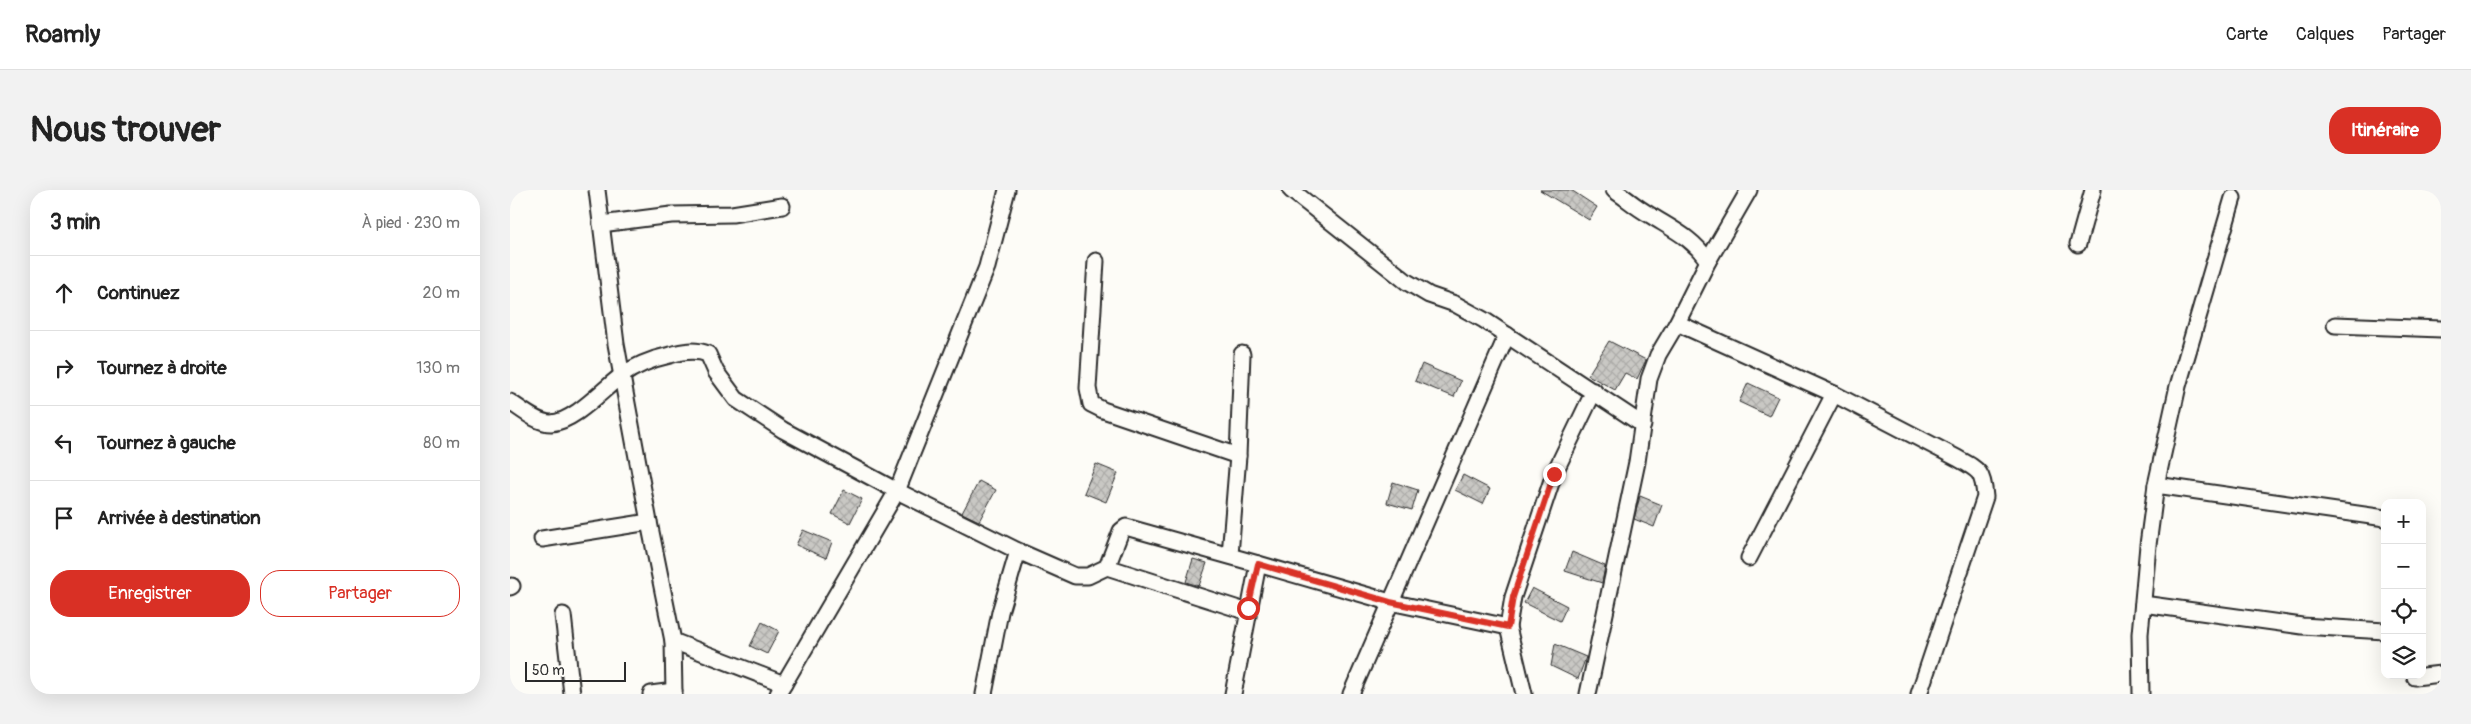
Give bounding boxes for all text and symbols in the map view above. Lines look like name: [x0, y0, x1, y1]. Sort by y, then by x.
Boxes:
text: Roamly: [25, 20, 100, 49]
text: Carte: [2226, 23, 2268, 46]
text: Calques: [2296, 23, 2354, 46]
text: Partager: [2382, 23, 2446, 46]
button: Itinéraire: [2329, 107, 2441, 154]
text: Nous trouver: [30, 108, 221, 152]
text: 3 min: [50, 209, 100, 236]
text: À pied · 230 m: [362, 213, 460, 233]
icon: ahead: [50, 279, 78, 307]
text: Continuez: [97, 281, 180, 305]
text: 20 m: [422, 283, 460, 303]
icon: right: [50, 354, 78, 382]
text: Tournez à droite: [97, 356, 227, 380]
text: 130 m: [416, 358, 460, 378]
icon: left: [50, 429, 78, 457]
text: Tournez à gauche: [97, 431, 236, 455]
text: 80 m: [423, 433, 460, 453]
route end: [1543, 463, 1566, 486]
map controls: [2381, 499, 2426, 679]
button: +: [2381, 499, 2426, 544]
icon: arrive: [50, 504, 78, 532]
text: Arrivée à destination: [97, 506, 261, 530]
button: −: [2381, 544, 2426, 589]
button: Enregistrer: [50, 570, 250, 617]
button: Partager: [260, 570, 460, 617]
button: locate: [2381, 589, 2426, 634]
route start: [1237, 597, 1260, 620]
button: layers: [2381, 634, 2426, 679]
scale bar: [525, 659, 626, 682]
text: 50 m: [532, 662, 565, 679]

